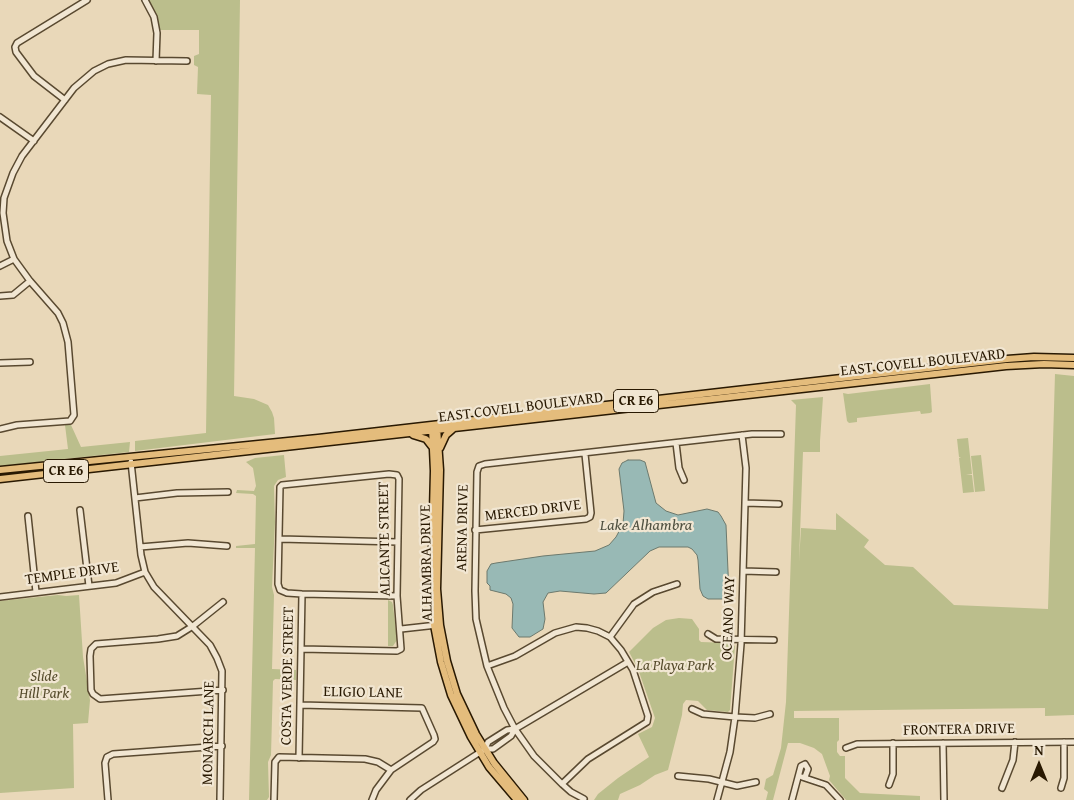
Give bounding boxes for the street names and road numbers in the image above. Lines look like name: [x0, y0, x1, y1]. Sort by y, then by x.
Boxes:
street label: EAST COVELL BOULEVARD: [840, 345, 1006, 381]
street label: EAST COVELL BOULEVARD: [438, 389, 604, 427]
road number: CR E6: [614, 390, 658, 412]
road number: CR E6: [44, 460, 88, 482]
street label: ALICANTE STREET: [375, 481, 395, 597]
street label: ARENA DRIVE: [453, 484, 473, 572]
street label: MERCED DRIVE: [484, 496, 582, 526]
street label: ALHAMBRA DRIVE: [417, 504, 437, 622]
street label: TEMPLE DRIVE: [24, 559, 120, 589]
street label: OCEANO WAY: [719, 575, 739, 661]
street label: COSTA VERDE STREET: [278, 607, 298, 745]
street label: MONARCH LANE: [199, 681, 219, 785]
street label: ELIGIO LANE: [323, 683, 403, 703]
street label: FRONTERA DRIVE: [903, 720, 1015, 740]

